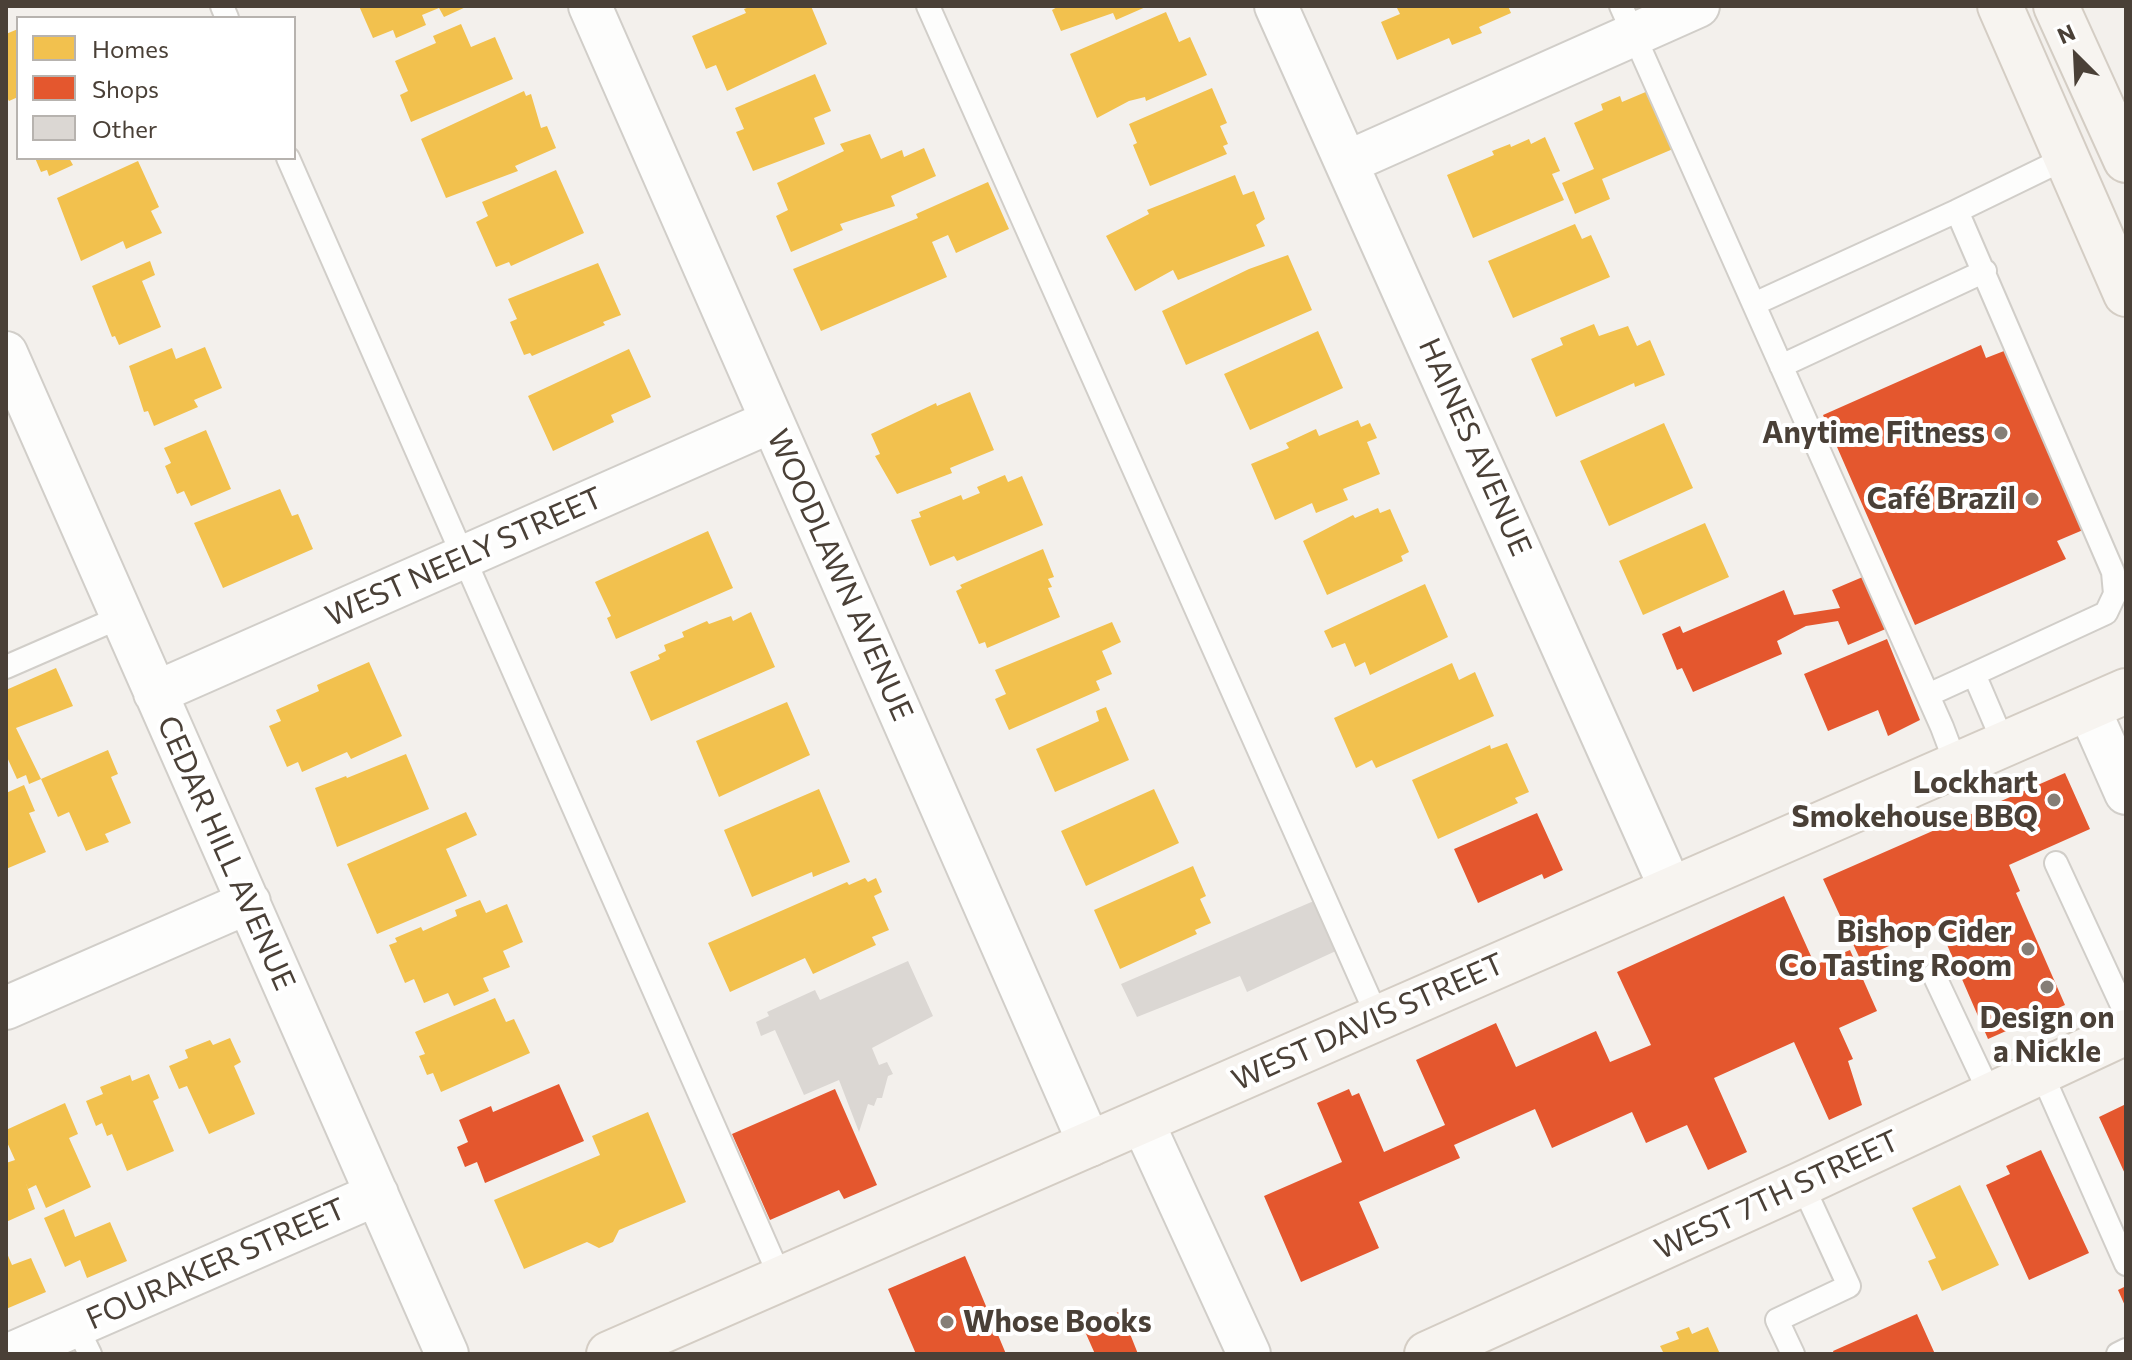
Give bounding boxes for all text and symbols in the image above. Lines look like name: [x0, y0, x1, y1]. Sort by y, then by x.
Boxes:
legend: [16, 16, 296, 160]
north arrow: [2036, 16, 2116, 96]
text: N: [2053, 18, 2079, 49]
text: Homes: [92, 34, 169, 63]
text: Shops: [92, 74, 159, 103]
text: Other: [92, 114, 157, 143]
street label: HAINES AVENUE: [1411, 333, 1539, 561]
place label: Anytime Fitness: [1762, 415, 1985, 451]
street label: WOODLAWN AVENUE: [759, 424, 921, 726]
marker: Anytime Fitness: [1992, 424, 2010, 442]
street label: WEST NEELY STREET: [320, 480, 608, 634]
place label: Café Brazil: [1867, 481, 2016, 517]
marker: Café Brazil: [2023, 490, 2041, 508]
street label: CEDAR HILL AVENUE: [149, 710, 303, 996]
place label: Lockhart Smokehouse BBQ: [1792, 765, 2038, 836]
marker: Lockhart Smokehouse BBQ: [2045, 791, 2063, 809]
place label: Bishop Cider Co Tasting Room: [1779, 914, 2012, 984]
marker: Bishop Cider Co Tasting Room: [2019, 940, 2037, 958]
street label: WEST DAVIS STREET: [1226, 946, 1510, 1098]
marker: Design on a Nickle: [2038, 978, 2056, 996]
place label: Design on a Nickle: [1980, 1000, 2114, 1070]
street label: WEST 7TH STREET: [1649, 1123, 1905, 1267]
street label: FOURAKER STREET: [81, 1191, 351, 1337]
place label: Whose Books: [963, 1304, 1152, 1340]
marker: Whose Books: [938, 1313, 956, 1331]

